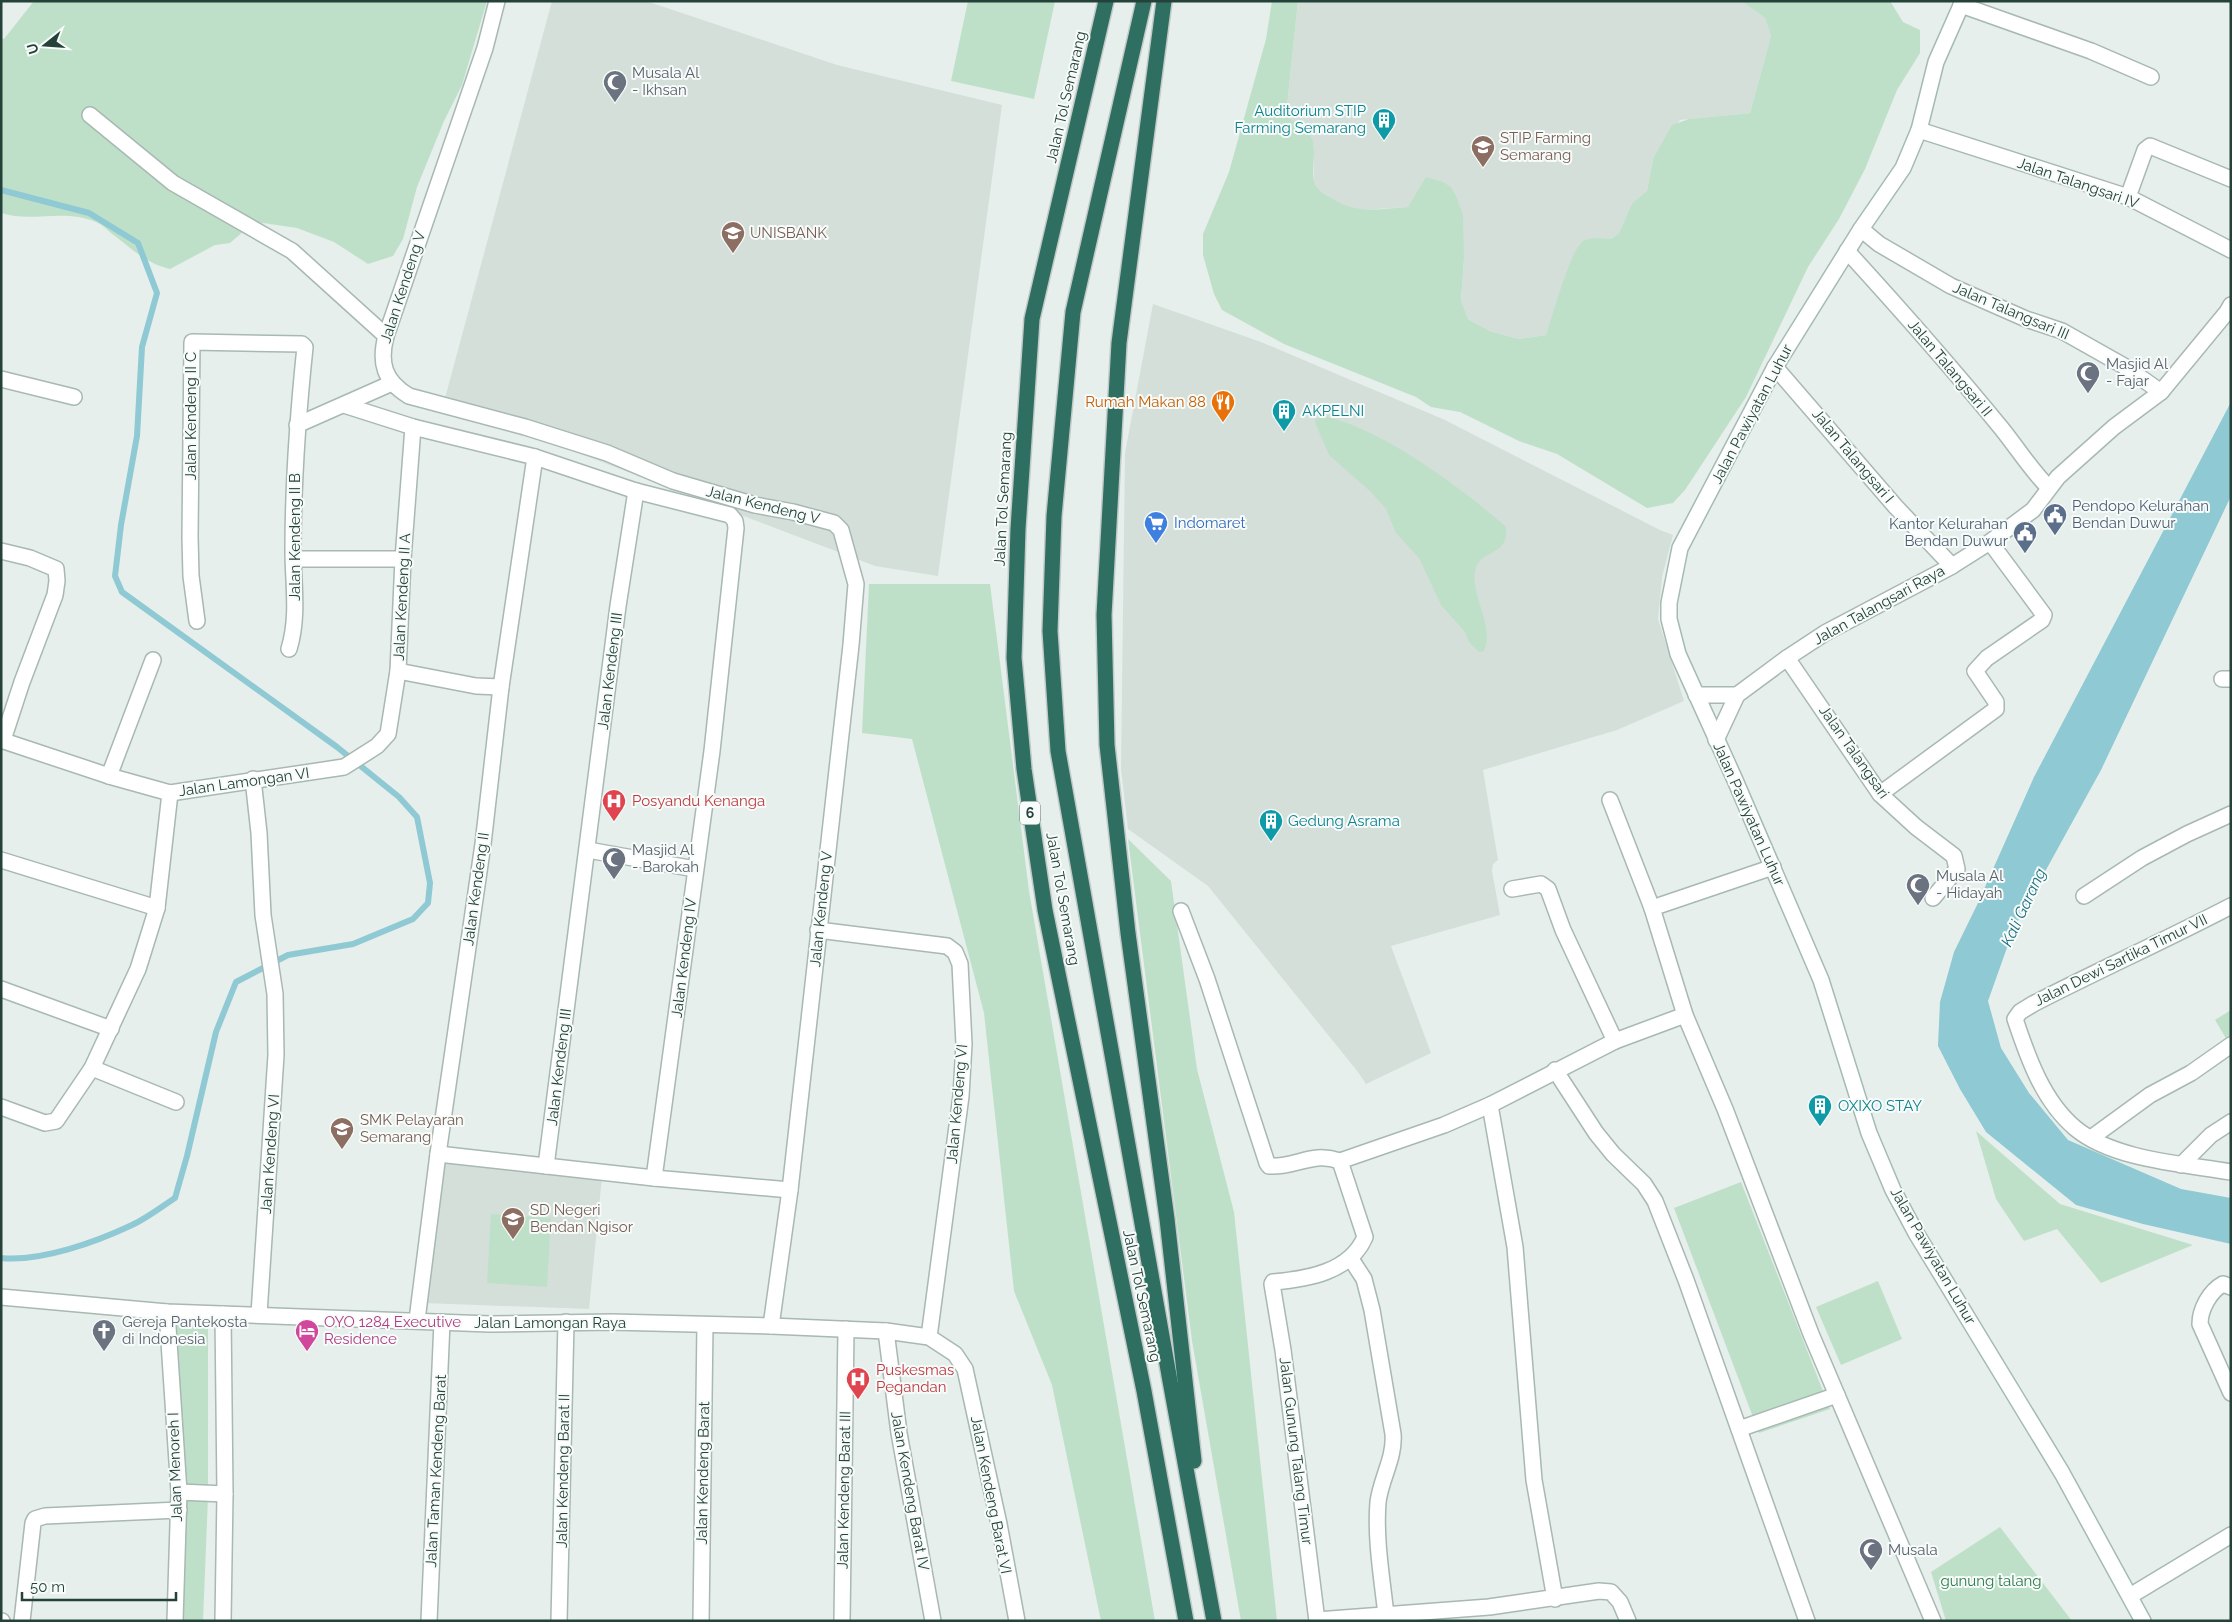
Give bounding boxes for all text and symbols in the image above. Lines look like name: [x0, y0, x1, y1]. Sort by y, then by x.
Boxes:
north arrow: [20, 20, 70, 70]
street label: Jalan Tol Semarang: [1042, 29, 1090, 165]
text: U: [23, 41, 42, 56]
place label: Musala Al - Ikhsan: [632, 64, 700, 99]
mosque icon: Musala Al - Ikhsan: [602, 69, 628, 103]
place label: Auditorium STIP Farming Semarang: [1235, 102, 1366, 137]
building icon: Auditorium STIP Farming Semarang: [1371, 107, 1397, 141]
place label: STIP Farming Semarang: [1500, 129, 1591, 164]
school or university icon: STIP Farming Semarang: [1470, 134, 1496, 168]
street label: Jalan Talangsari IV: [2015, 154, 2141, 212]
school or university icon: UNISBANK: [720, 220, 746, 254]
place label: UNISBANK: [750, 224, 827, 242]
street label: Jalan Kendeng V: [376, 229, 430, 345]
street label: Jalan Talangsari III: [1950, 278, 2072, 344]
street label: Jalan Talangsari II: [1904, 316, 1996, 420]
street label: Jalan Pawiyatan Luhur: [1708, 341, 1797, 487]
street label: Jalan Kendeng II C: [182, 352, 200, 480]
place label: Masjid Al - Fajar: [2106, 355, 2169, 390]
mosque icon: Masjid Al - Fajar: [2075, 360, 2101, 394]
restaurant icon: Rumah Makan 88: [1210, 389, 1236, 423]
place label: Rumah Makan 88: [1085, 393, 1206, 411]
building icon: AKPELNI: [1271, 398, 1297, 432]
place label: AKPELNI: [1302, 402, 1364, 420]
street label: Jalan Talangsari I: [1808, 405, 1898, 507]
street label: Jalan Tol Semarang: [990, 431, 1016, 567]
street label: Jalan Kendeng II B: [286, 473, 304, 601]
street label: Jalan Kendeng V: [704, 482, 822, 528]
place label: Pendopo Kelurahan Bendan Duwur: [2072, 497, 2209, 532]
public building icon: Pendopo Kelurahan Bendan Duwur: [2042, 502, 2068, 536]
supermarket icon: Indomaret: [1143, 510, 1169, 544]
place label: Indomaret: [1174, 514, 1245, 532]
place label: Kantor Kelurahan Bendan Duwur: [1889, 515, 2009, 550]
public building icon: Kantor Kelurahan Bendan Duwur: [2012, 520, 2038, 554]
street label: Jalan Kendeng II A: [390, 533, 414, 661]
street label: Jalan Talangsari Raya: [1810, 561, 1948, 649]
street label: Jalan Kendeng III: [594, 611, 626, 731]
street label: Jalan Talangsari: [1815, 702, 1893, 802]
street label: Jalan Pawiyatan Luhur: [1709, 739, 1789, 889]
street label: Jalan Lamongan VI: [177, 764, 311, 800]
hospital icon: Posyandu Kenanga: [601, 788, 627, 822]
place label: Posyandu Kenanga: [632, 792, 765, 810]
road number: 6: [1020, 801, 1040, 824]
building icon: Gedung Asrama: [1258, 808, 1284, 842]
place label: Gedung Asrama: [1288, 812, 1400, 830]
street label: Jalan Kendeng II: [459, 831, 493, 947]
street label: Jalan Tol Semarang: [1042, 831, 1084, 967]
place label: Masjid Al - Barokah: [632, 841, 699, 876]
mosque icon: Masjid Al - Barokah: [601, 846, 627, 880]
street label: Jalan Kendeng V: [806, 850, 836, 968]
water label: Kali Garang: [1997, 865, 2050, 949]
place label: Musala Al - Hidayah: [1936, 867, 2004, 902]
mosque icon: Musala Al - Hidayah: [1905, 872, 1931, 906]
street label: Jalan Kendeng IV: [668, 897, 700, 1019]
street label: Jalan Dewi Sartika Timur VII: [2032, 910, 2210, 1010]
street label: Jalan Kendeng III: [543, 1007, 575, 1127]
street label: Jalan Kendeng VI: [943, 1043, 971, 1165]
street label: Jalan Kendeng VI: [257, 1093, 283, 1215]
building icon: OXIXO STAY: [1807, 1093, 1833, 1127]
place label: OXIXO STAY: [1838, 1097, 1922, 1115]
place label: SMK Pelayaran Semarang: [360, 1111, 464, 1146]
school or university icon: SMK Pelayaran Semarang: [329, 1116, 355, 1150]
street label: Jalan Pawiyatan Luhur: [1886, 1184, 1980, 1328]
place label: SD Negeri Bendan Ngisor: [530, 1201, 634, 1236]
school or university icon: SD Negeri Bendan Ngisor: [500, 1206, 526, 1240]
street label: Jalan Tol Semarang: [1119, 1228, 1165, 1364]
place label: Gereja Pantekosta di Indonesia: [122, 1313, 247, 1348]
place label: OYO 1284 Executive Residence: [324, 1313, 461, 1348]
street label: Jalan Lamongan Raya: [474, 1314, 626, 1332]
church icon: Gereja Pantekosta di Indonesia: [91, 1318, 117, 1352]
hotel icon: OYO 1284 Executive Residence: [294, 1318, 320, 1352]
street label: Jalan Gunung Talang Timur: [1276, 1356, 1317, 1546]
place label: Puskesmas Pegandan: [876, 1361, 954, 1396]
hospital icon: Puskesmas Pegandan: [845, 1366, 871, 1400]
street label: Jalan Taman Kendeng Barat: [422, 1374, 450, 1568]
street label: Jalan Kendeng Barat II: [553, 1394, 573, 1548]
street label: Jalan Kendeng Barat: [693, 1401, 713, 1545]
street label: Jalan Kendeng Barat IV: [887, 1410, 933, 1572]
street label: Jalan Kendeng Barat III: [834, 1411, 854, 1569]
street label: Jalan Menoreh I: [164, 1412, 186, 1522]
street label: Jalan Kendeng Barat VI: [967, 1414, 1015, 1576]
mosque icon: Musala: [1858, 1537, 1884, 1571]
place label: Musala: [1888, 1541, 1938, 1559]
scale bar: [22, 1570, 176, 1602]
park label: gunung talang: [1940, 1572, 2042, 1590]
text: 50 m: [30, 1578, 65, 1596]

